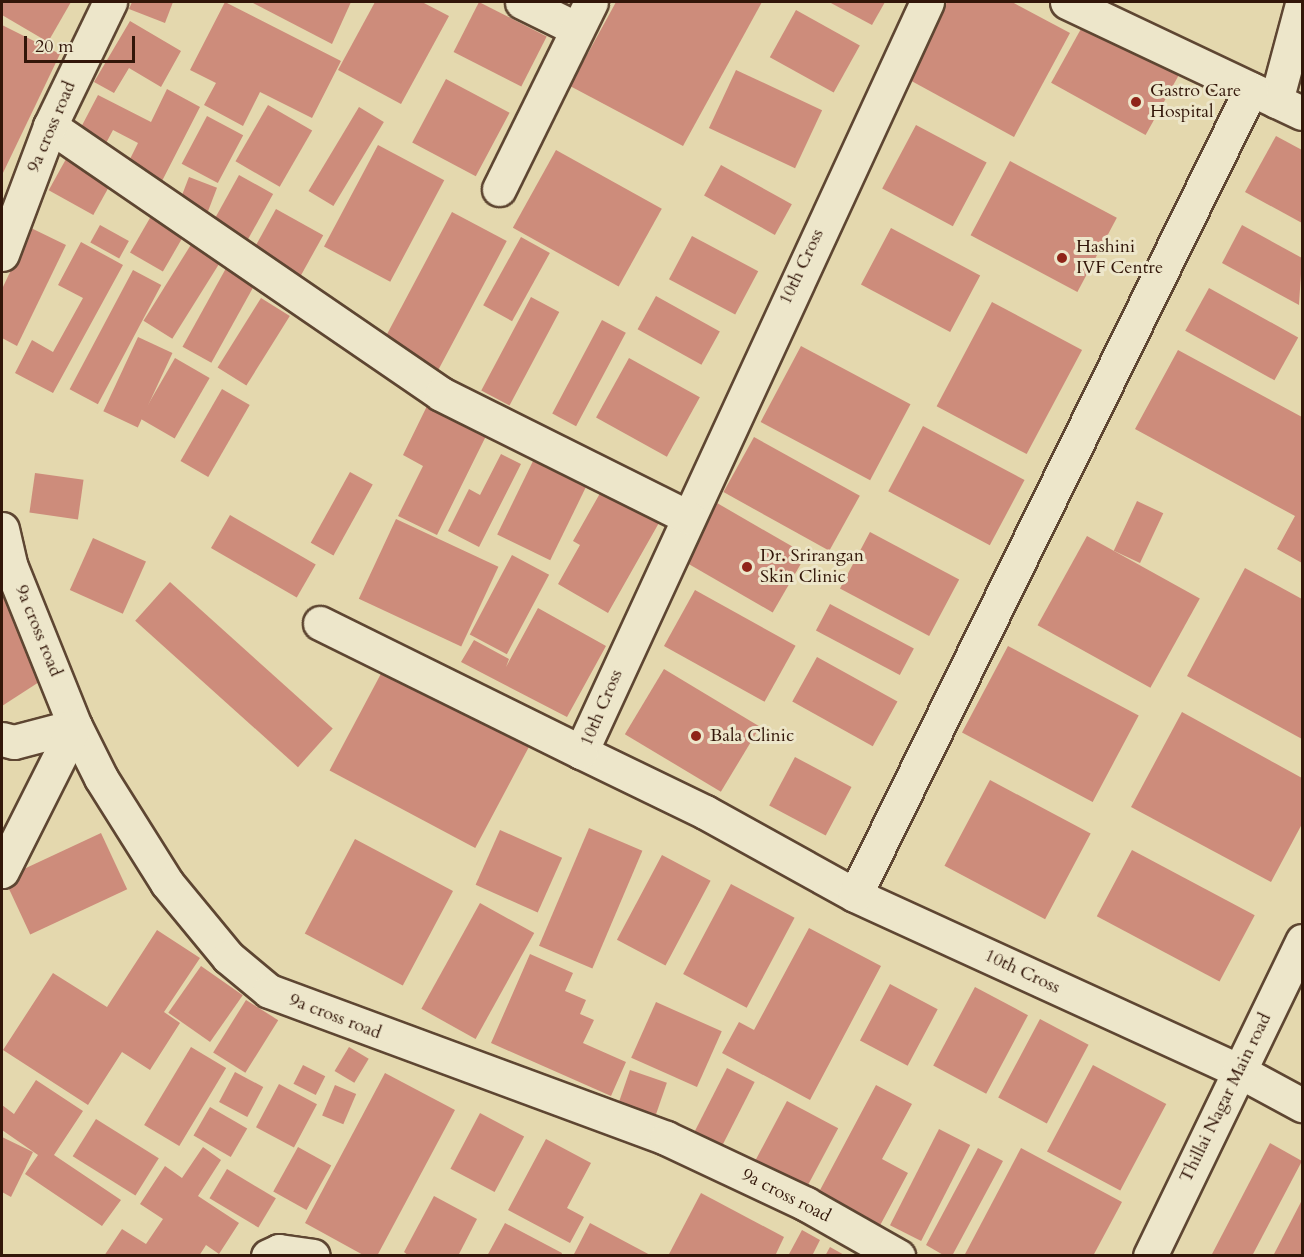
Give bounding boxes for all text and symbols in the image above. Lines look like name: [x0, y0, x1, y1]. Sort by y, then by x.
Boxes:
scale bar: [27, 24, 138, 62]
text: 20 m: [35, 34, 74, 59]
street label: 9a cross road: [23, 78, 81, 176]
place label: Gastro Care Hospital: [1150, 81, 1241, 124]
marker: Gastro Care Hospital: [1127, 93, 1145, 111]
street label: 10th Cross: [775, 226, 829, 308]
place label: Hashini IVF Centre: [1076, 237, 1163, 280]
marker: Hashini IVF Centre: [1053, 249, 1071, 267]
place label: Dr. Srirangan Skin Clinic: [760, 546, 864, 588]
marker: Dr. Srirangan Skin Clinic: [738, 558, 756, 576]
street label: 9a cross road: [10, 582, 66, 680]
street label: 10th Cross: [576, 667, 628, 749]
place label: Bala Clinic: [710, 725, 794, 747]
marker: Bala Clinic: [687, 727, 705, 745]
street label: 10th Cross: [981, 945, 1063, 999]
street label: 9a cross road: [286, 990, 384, 1044]
street label: Thillai Nagar Main road: [1176, 1010, 1276, 1186]
street label: 9a cross road: [738, 1164, 834, 1228]

